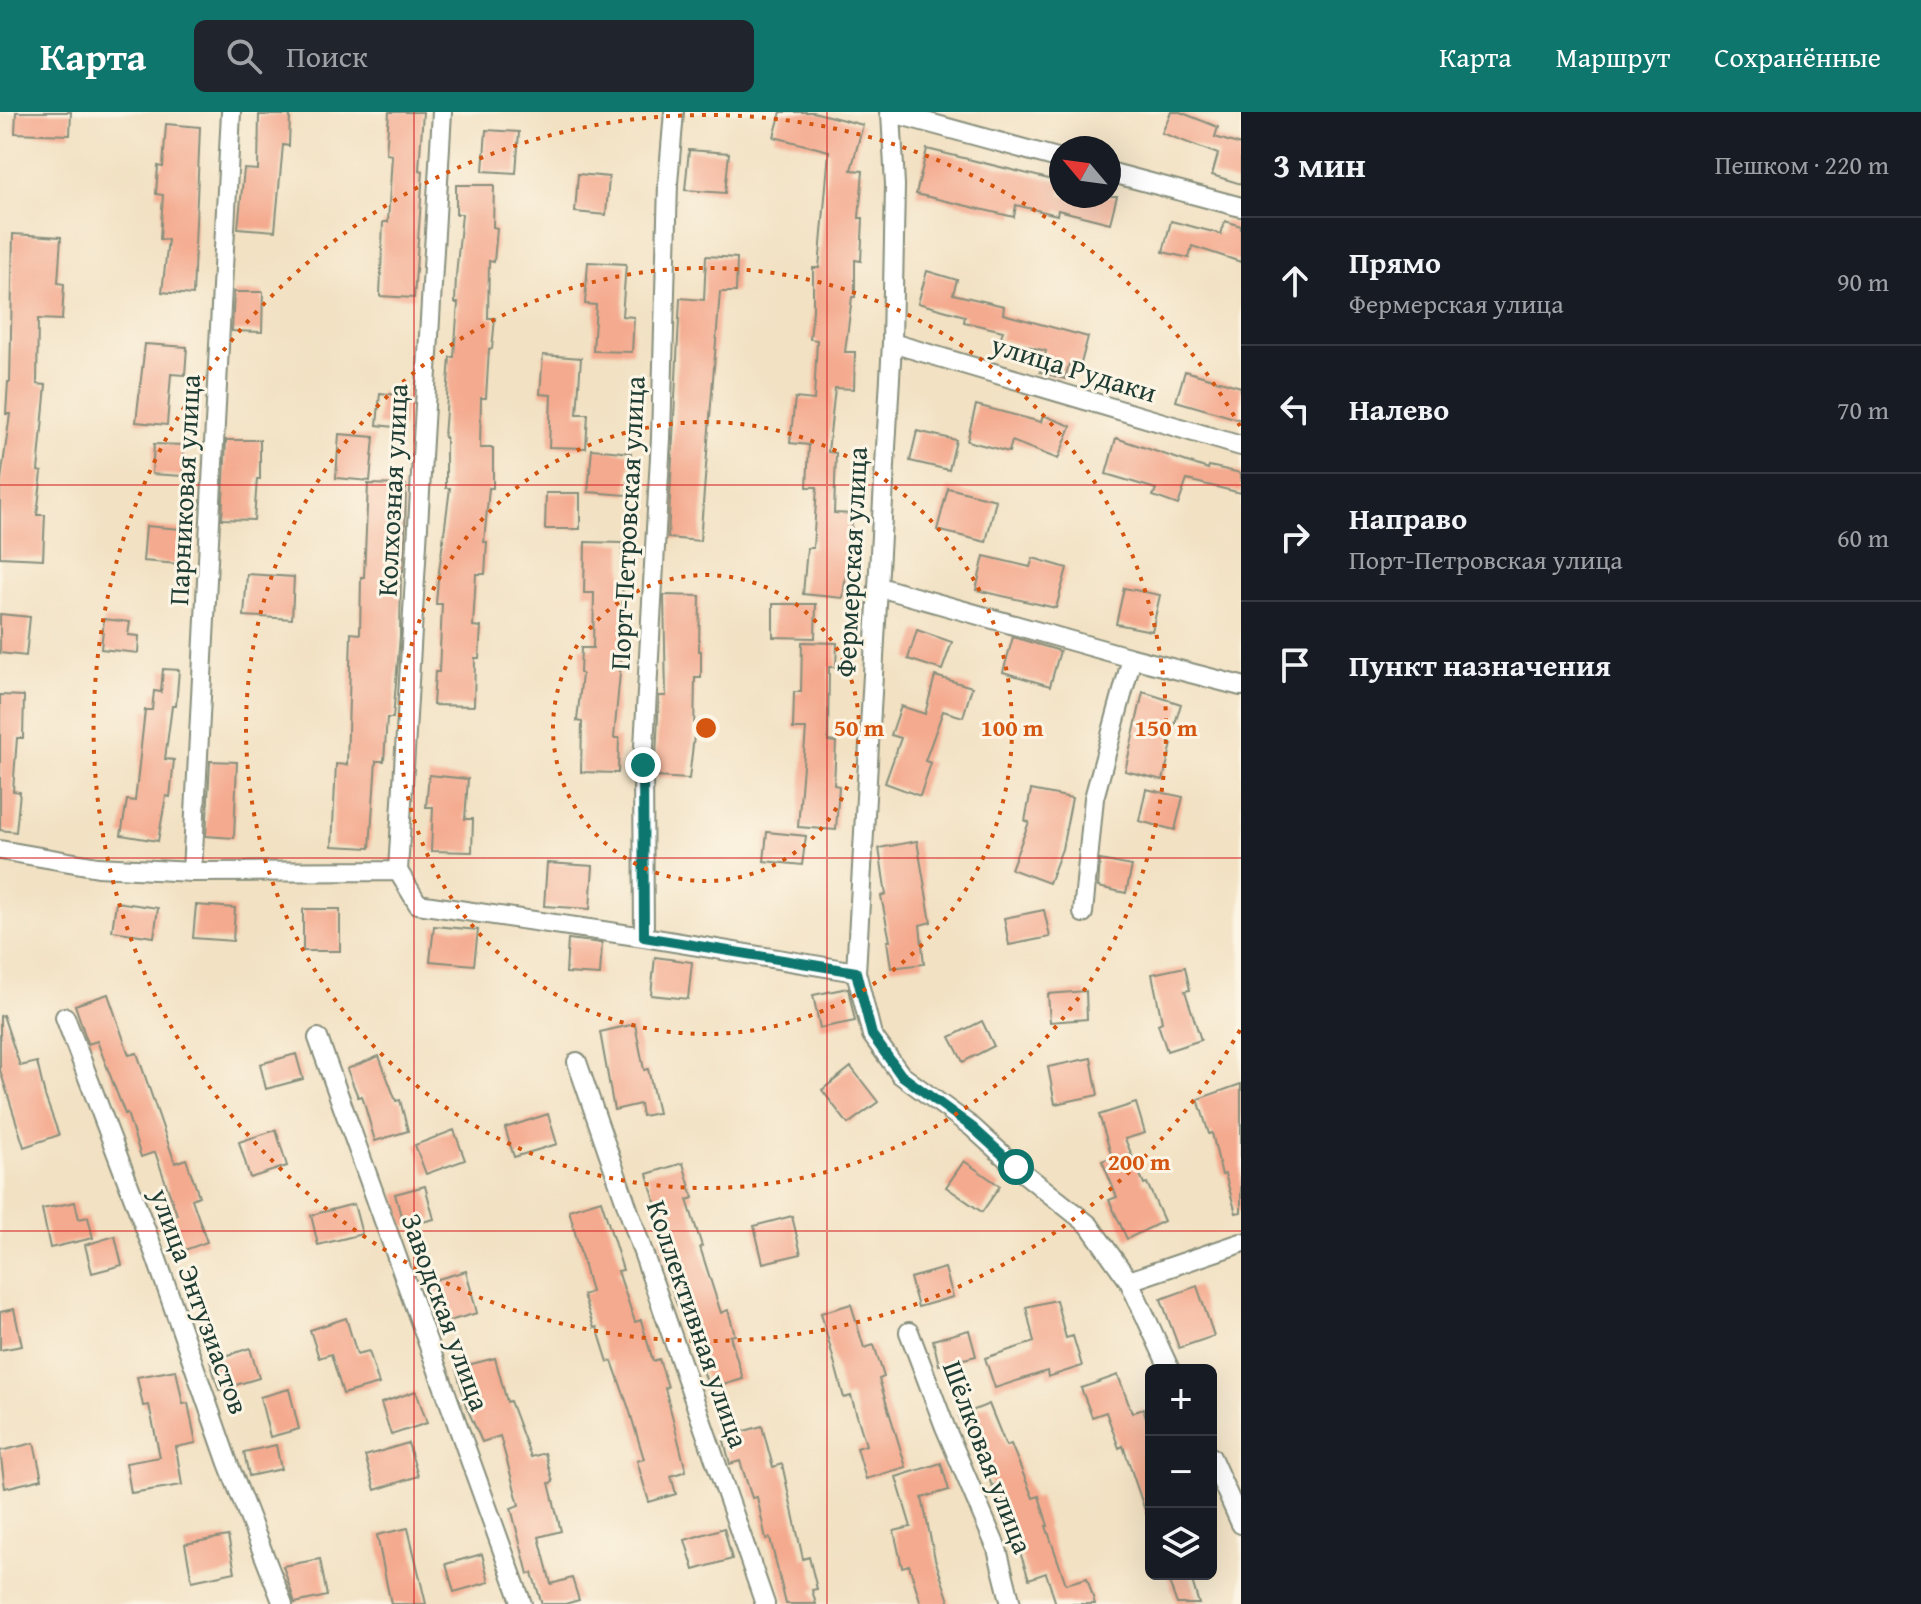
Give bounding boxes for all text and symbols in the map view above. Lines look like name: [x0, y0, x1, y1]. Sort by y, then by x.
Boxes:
search box: [194, 20, 754, 92]
text: Карта: [40, 28, 146, 84]
icon: search: [222, 34, 266, 78]
text: Поиск: [286, 34, 368, 78]
text: Карта: [1439, 36, 1512, 77]
text: Маршрут: [1556, 36, 1670, 77]
text: Сохранённые: [1714, 36, 1881, 77]
north arrow: [1049, 136, 1121, 208]
text: 3 мин: [1273, 140, 1366, 189]
text: Пешком · 220 m: [1715, 145, 1889, 184]
text: Прямо: [1349, 240, 1441, 284]
icon: ahead: [1273, 259, 1317, 303]
text: 90 m: [1837, 262, 1889, 301]
text: Фермерская улица: [1349, 284, 1564, 323]
street label: улица Рудаки: [985, 323, 1162, 412]
street label: Парниковая улица: [157, 373, 210, 607]
street label: Порт-Петровская улица: [598, 374, 655, 671]
street label: Колхозная улица: [365, 382, 418, 597]
icon: left: [1273, 387, 1317, 431]
text: Налево: [1349, 387, 1449, 431]
text: 70 m: [1837, 390, 1889, 429]
street label: Фермерская улица: [824, 445, 877, 678]
text: Направо: [1349, 496, 1467, 540]
icon: right: [1273, 515, 1317, 559]
text: 60 m: [1837, 518, 1889, 557]
text: Порт-Петровская улица: [1349, 540, 1623, 579]
icon: arrive: [1273, 643, 1317, 687]
text: Пункт назначения: [1349, 643, 1611, 687]
text: 50 m: [834, 710, 885, 745]
text: 100 m: [980, 710, 1044, 745]
text: 150 m: [1134, 710, 1198, 745]
centre of rings: [692, 714, 720, 742]
route end: [625, 747, 661, 783]
text: 200 m: [1107, 1144, 1171, 1179]
route start: [998, 1149, 1034, 1185]
street label: улица Энтузиастов: [140, 1181, 260, 1420]
street label: Коллективная улица: [637, 1195, 760, 1454]
street label: Заводская улица: [392, 1207, 501, 1417]
street label: Шёлковая улица: [933, 1354, 1044, 1560]
map controls: [1145, 1364, 1217, 1580]
button: +: [1145, 1364, 1217, 1436]
button: −: [1145, 1436, 1217, 1508]
button: layers: [1145, 1508, 1217, 1580]

